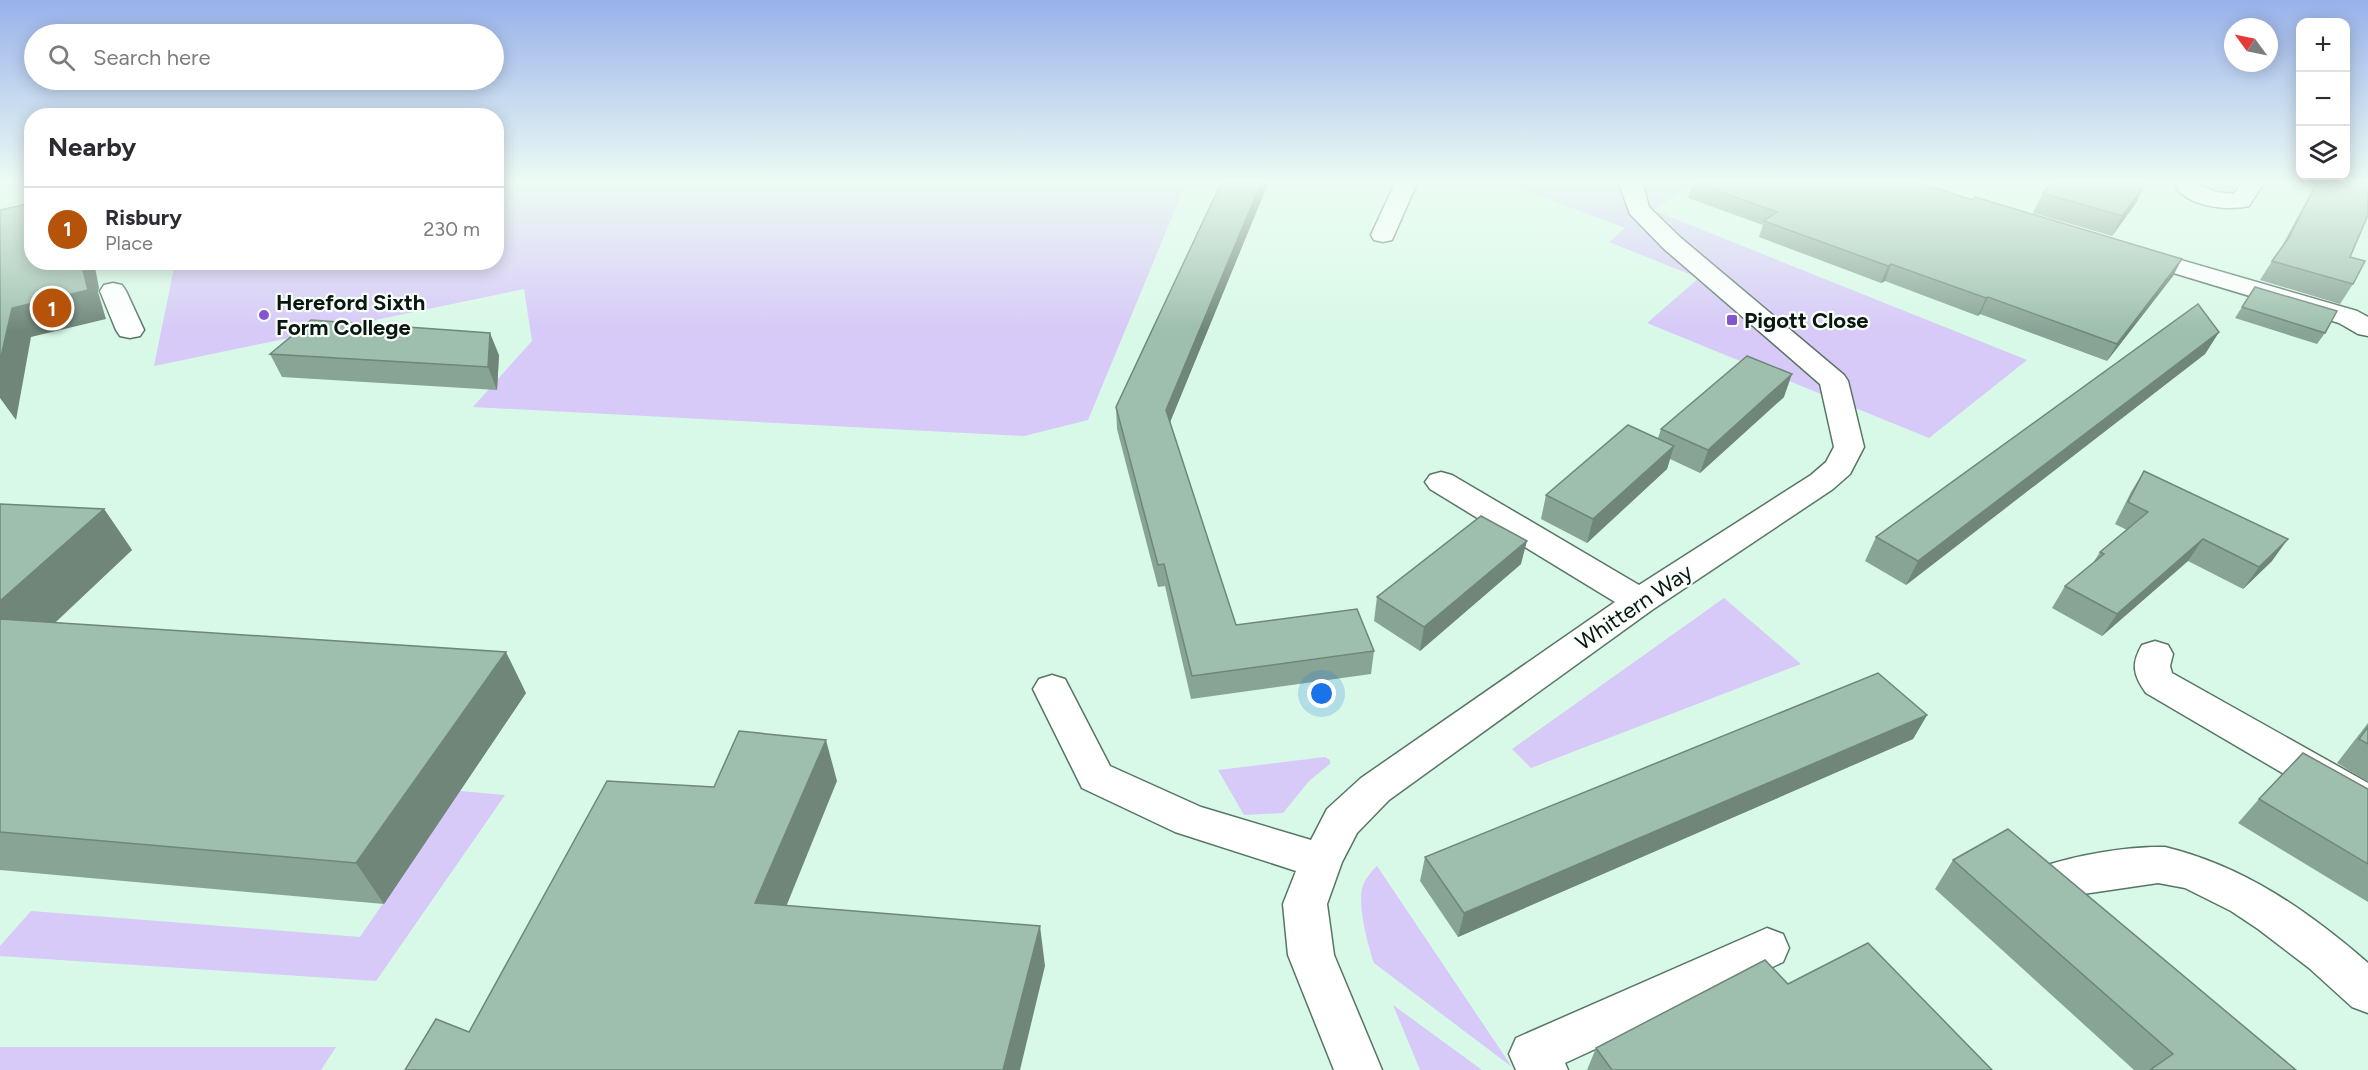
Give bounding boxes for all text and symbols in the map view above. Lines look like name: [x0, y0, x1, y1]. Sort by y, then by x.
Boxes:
north arrow: [2224, 18, 2278, 72]
map controls: [2296, 18, 2350, 180]
button: +: [2296, 18, 2350, 72]
search box: [24, 24, 504, 90]
icon: search: [45, 41, 78, 74]
text: Search here: [93, 44, 211, 71]
button: −: [2296, 72, 2350, 126]
button: layers: [2296, 126, 2350, 180]
text: Nearby: [48, 131, 136, 163]
text: Risbury: [105, 204, 182, 231]
text: 1: [63, 217, 72, 241]
text: 230 m: [423, 217, 480, 241]
text: Place: [105, 231, 153, 255]
pin: 1: [32, 286, 72, 330]
place label: Hereford Sixth Form College: [276, 289, 425, 341]
place label: Pigott Close: [1744, 307, 1869, 334]
marker: Hereford Sixth Form College: [257, 308, 271, 322]
marker: Pigott Close: [1725, 313, 1739, 327]
street label: Whittern Way: [1570, 558, 1698, 656]
your location: [1307, 679, 1336, 708]

